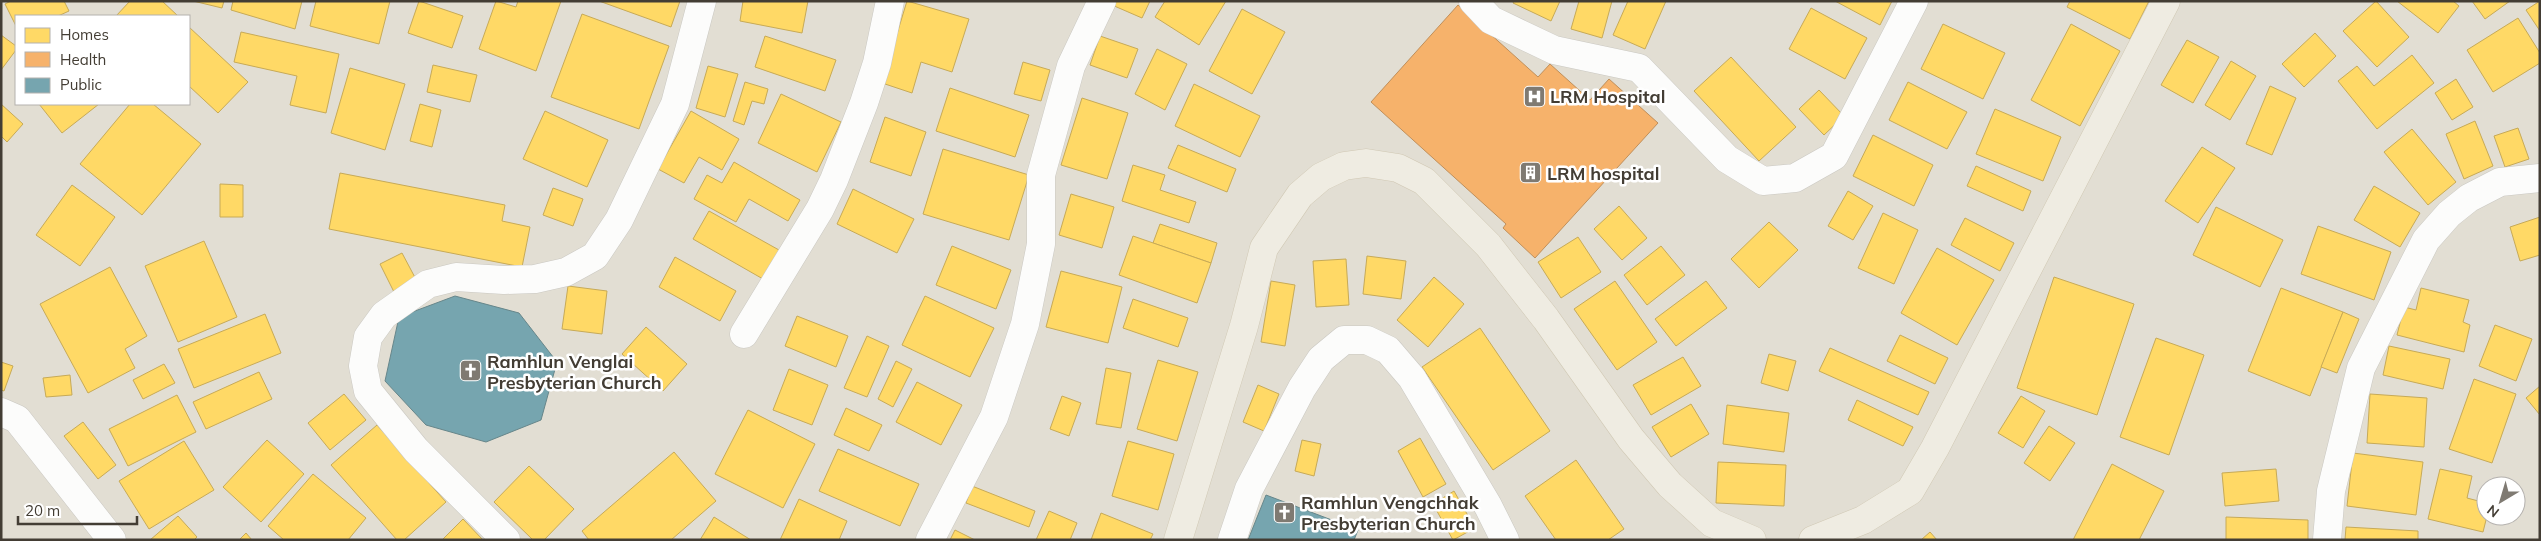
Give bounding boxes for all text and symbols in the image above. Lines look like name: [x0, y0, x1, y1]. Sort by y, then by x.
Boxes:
legend: [15, 15, 190, 105]
text: Homes: [60, 25, 109, 44]
text: Health: [60, 50, 106, 69]
text: Public: [60, 75, 102, 94]
hospital icon: LRM Hospital: [1522, 84, 1546, 108]
place label: LRM Hospital: [1550, 85, 1665, 108]
building icon: LRM hospital: [1519, 161, 1543, 185]
place label: LRM hospital: [1547, 162, 1659, 185]
place label: Ramhlun Venglai Presbyterian Church: [487, 350, 662, 394]
church icon: Ramhlun Venglai Presbyterian Church: [459, 359, 483, 383]
north arrow: [2476, 476, 2526, 526]
place label: Ramhlun Vengchhak Presbyterian Church: [1301, 491, 1480, 535]
scale bar: [18, 494, 136, 526]
church icon: Ramhlun Vengchhak Presbyterian Church: [1273, 500, 1297, 524]
text: 20 m: [25, 501, 60, 520]
text: N: [2483, 501, 2503, 522]

